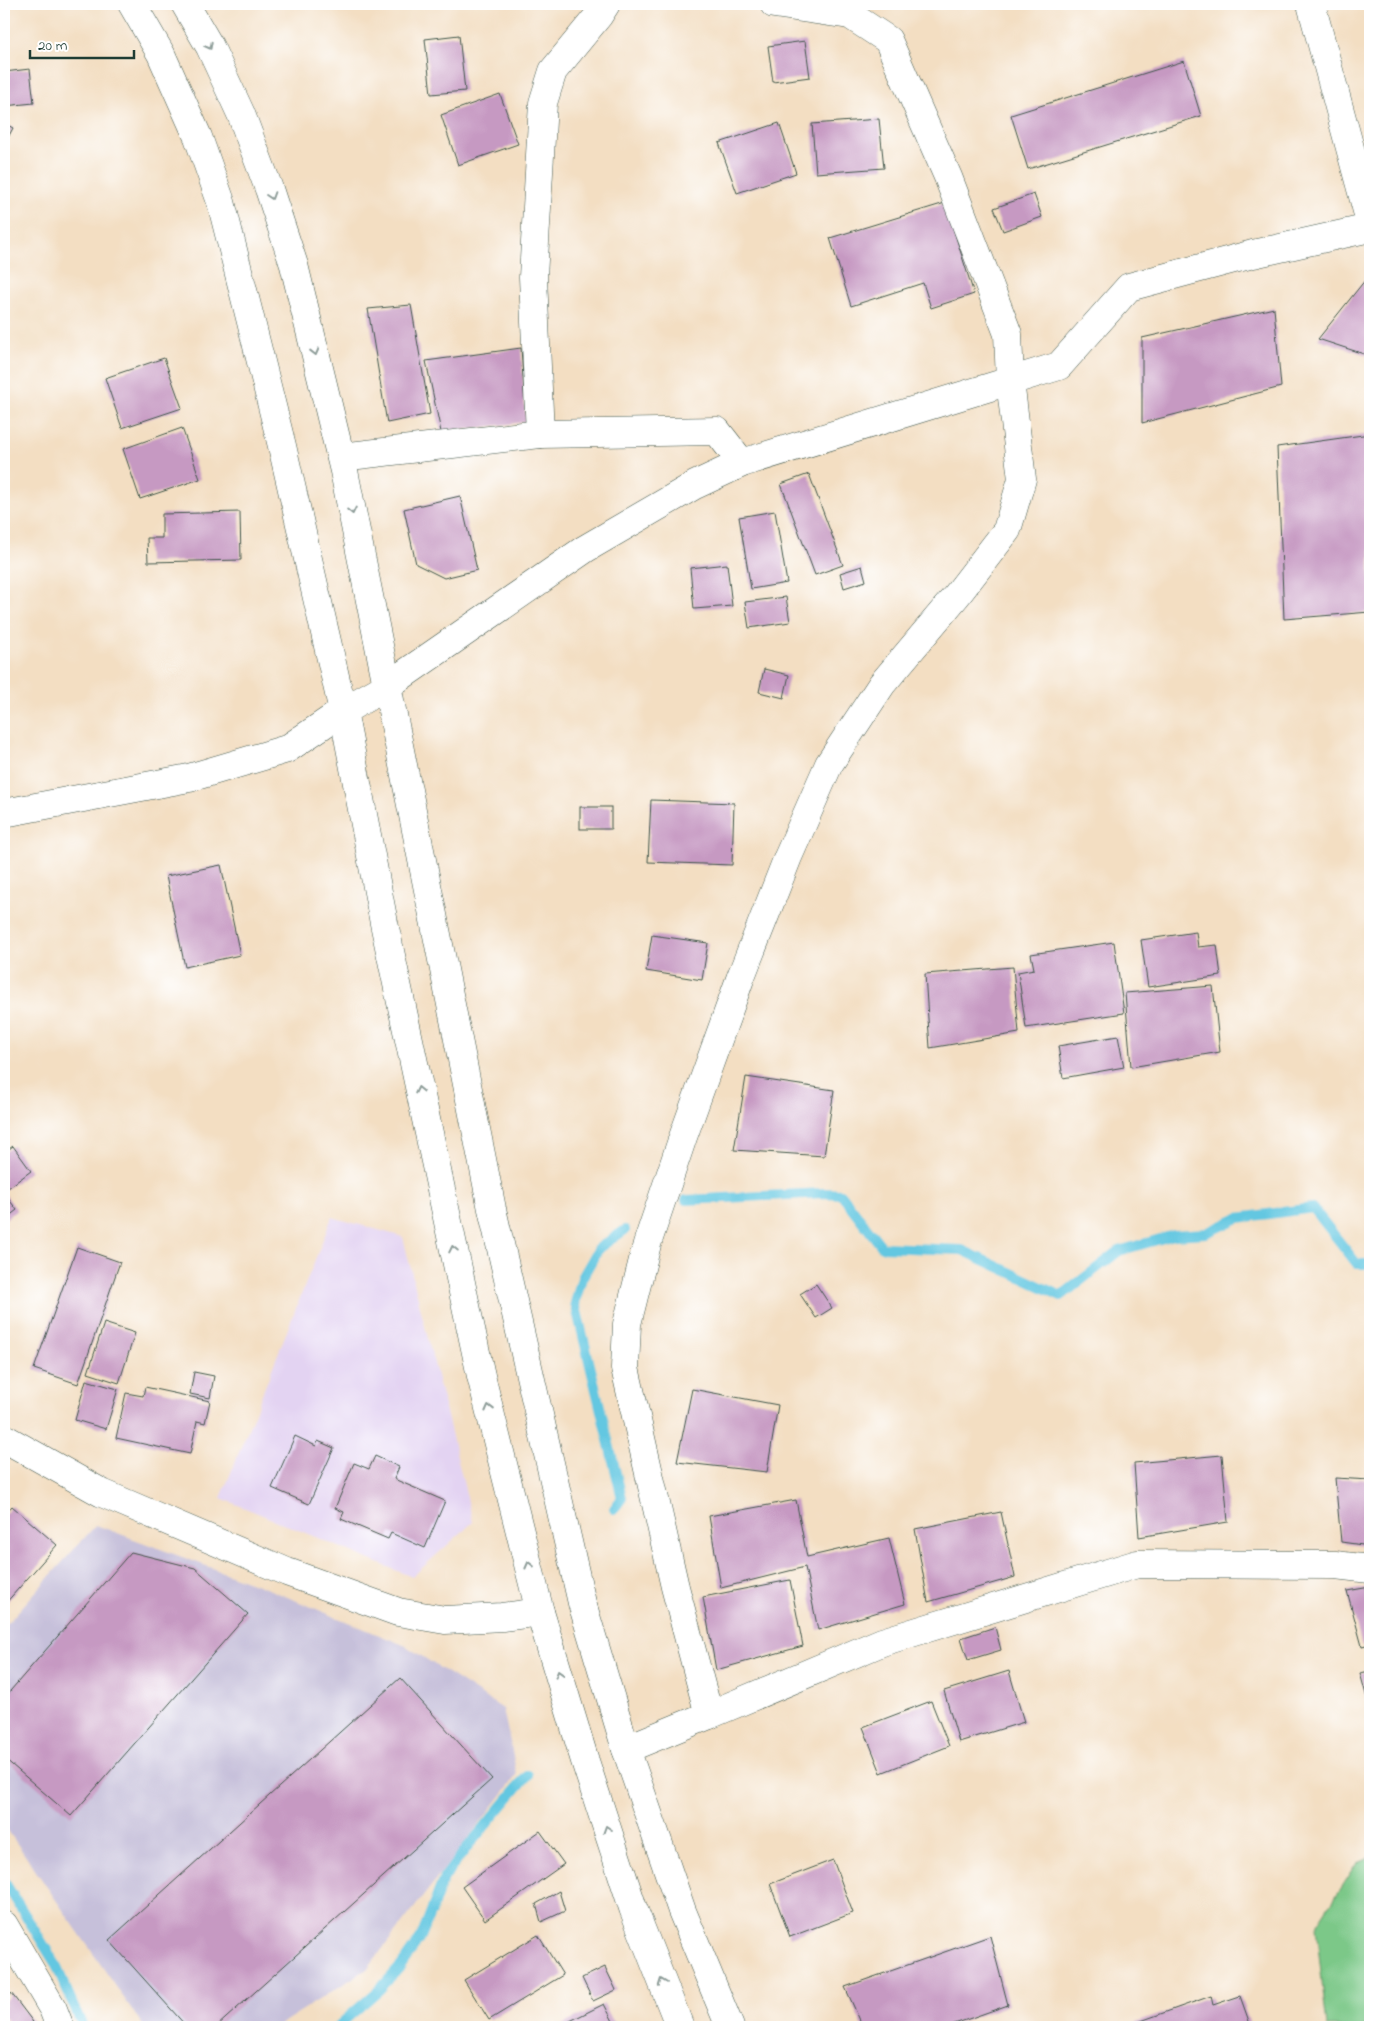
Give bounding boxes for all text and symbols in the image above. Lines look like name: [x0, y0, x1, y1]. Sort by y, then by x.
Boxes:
scale bar: [30, 28, 134, 60]
text: 20 m: [38, 35, 68, 57]
one-way arrow: [203, 41, 213, 50]
one-way arrow: [266, 191, 276, 200]
one-way arrow: [309, 348, 320, 357]
one-way arrow: [347, 506, 357, 515]
one-way arrow: [415, 1086, 425, 1094]
one-way arrow: [448, 1245, 459, 1253]
one-way arrow: [484, 1404, 494, 1412]
one-way arrow: [524, 1562, 534, 1570]
one-way arrow: [554, 1670, 564, 1678]
one-way arrow: [603, 1825, 613, 1834]
one-way arrow: [658, 1978, 668, 1987]

